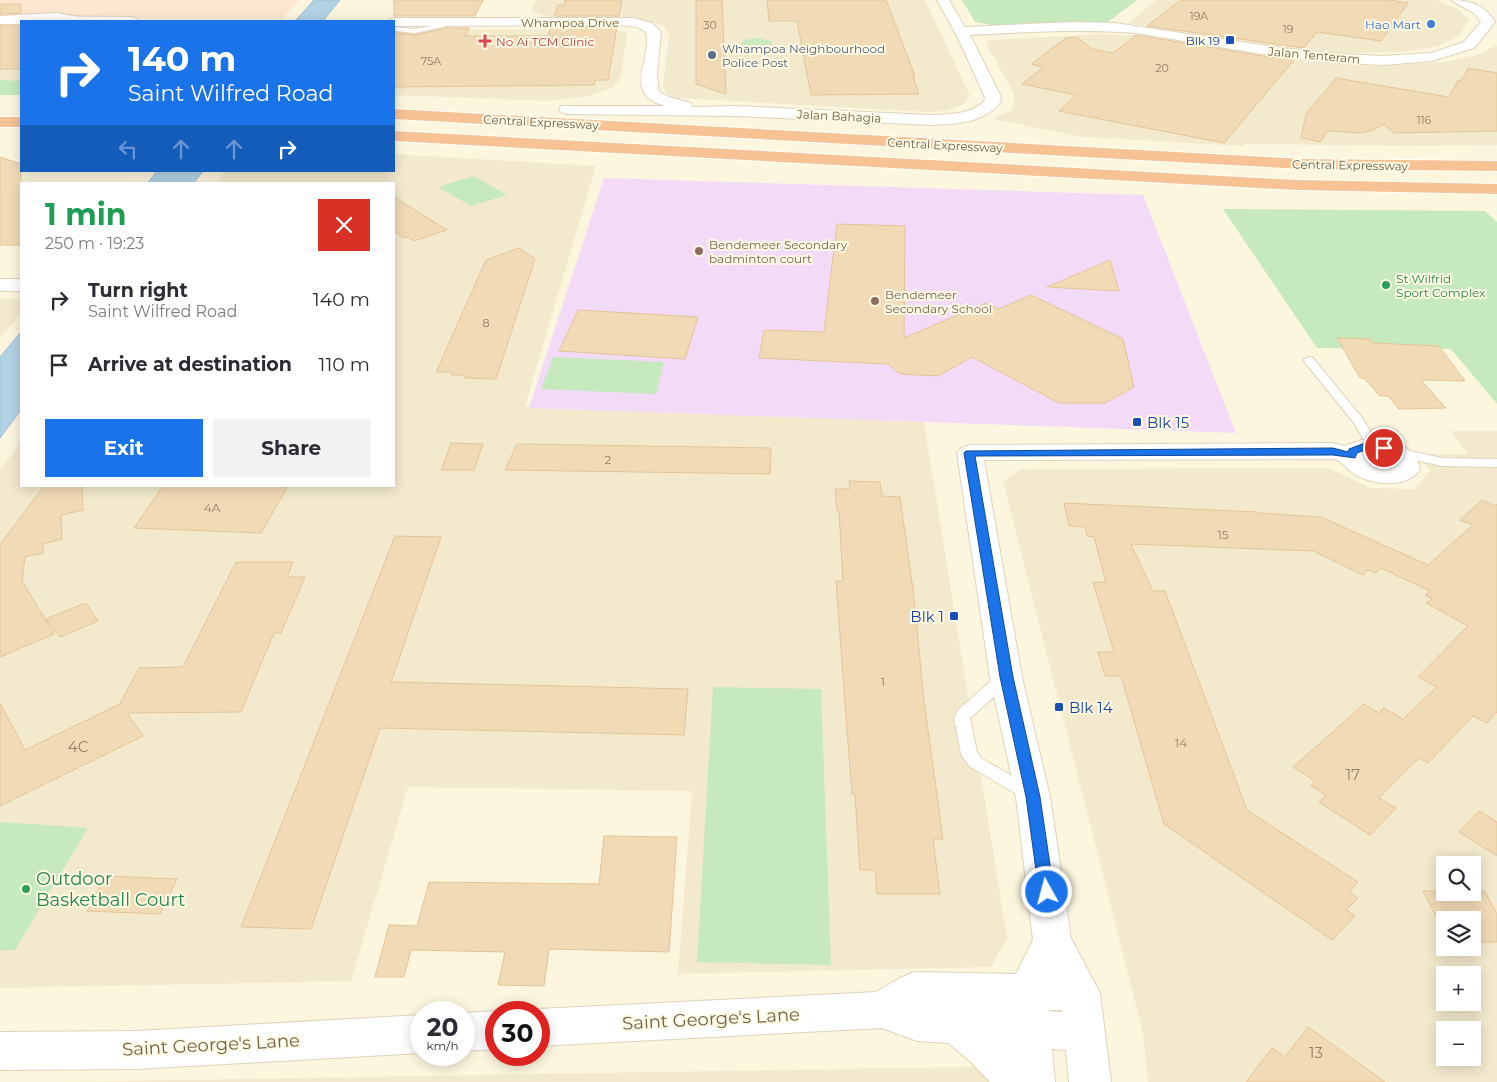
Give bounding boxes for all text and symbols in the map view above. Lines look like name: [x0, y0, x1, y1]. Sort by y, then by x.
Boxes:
house number: 19A: [1190, 9, 1208, 23]
street label: Whampoa Drive: [521, 15, 619, 30]
place label: Hao Mart: [1365, 17, 1421, 32]
house number: 30: [703, 18, 717, 32]
marker: Hao Mart: [1425, 18, 1437, 30]
house number: 19: [1283, 22, 1294, 36]
place label: Blk 19: [1186, 33, 1220, 48]
marker: No Ai TCM Clinic: [478, 34, 492, 48]
place label: No Ai TCM Clinic: [496, 34, 595, 49]
marker: Blk 19: [1224, 34, 1236, 46]
text: 140 m: [128, 37, 236, 80]
icon: right: [45, 40, 110, 105]
place label: Whampoa Neighbourhood Police Post: [722, 41, 885, 70]
street label: Jalan Tenteram: [1266, 43, 1361, 66]
marker: Whampoa Neighbourhood Police Post: [706, 49, 718, 61]
house number: 75A: [421, 54, 441, 68]
house number: 20: [1155, 61, 1169, 75]
text: Saint Wilfred Road: [128, 80, 333, 107]
street label: Jalan Bahagia: [795, 106, 882, 126]
street label: Central Expressway: [483, 111, 600, 133]
house number: 116: [1417, 113, 1432, 127]
street label: Central Expressway: [887, 134, 1004, 156]
icon: left: [114, 135, 142, 163]
icon: ahead: [167, 135, 195, 163]
icon: ahead: [220, 135, 248, 163]
icon: right: [273, 135, 301, 163]
street label: Central Expressway: [1292, 156, 1409, 174]
text: 1 min: [45, 196, 126, 233]
button: close: [318, 199, 370, 251]
text: 250 m · 19:23: [45, 234, 144, 253]
place label: Bendemeer Secondary badminton court: [709, 237, 848, 266]
marker: Bendemeer Secondary badminton court: [693, 245, 705, 257]
place label: St Wilfrid Sport Complex: [1396, 271, 1486, 300]
text: Turn right: [88, 279, 188, 302]
marker: St Wilfrid Sport Complex: [1380, 279, 1392, 291]
icon: right: [45, 286, 73, 314]
place label: Bendemeer Secondary School: [885, 287, 992, 316]
text: 140 m: [313, 288, 370, 311]
marker: Bendemeer Secondary School: [869, 295, 881, 307]
text: Saint Wilfred Road: [88, 302, 237, 321]
house number: 8: [482, 316, 490, 330]
icon: arrive: [45, 351, 73, 379]
text: Arrive at destination: [88, 353, 292, 376]
text: 110 m: [319, 353, 370, 376]
place label: Blk 15: [1147, 413, 1189, 432]
marker: Blk 15: [1131, 416, 1143, 428]
button: Exit: [45, 419, 203, 477]
button: Share: [213, 419, 370, 477]
pin: [1363, 427, 1405, 469]
icon: arrive: [1370, 434, 1398, 462]
house number: 2: [605, 452, 612, 467]
house number: 4A: [204, 500, 221, 515]
house number: 15: [1217, 527, 1229, 542]
place label: Blk 1: [910, 607, 944, 626]
marker: Blk 1: [948, 610, 960, 622]
house number: 1: [881, 674, 885, 689]
place label: Blk 14: [1069, 698, 1113, 717]
marker: Blk 14: [1053, 701, 1065, 713]
house number: 14: [1175, 735, 1187, 750]
house number: 4C: [68, 737, 89, 756]
house number: 17: [1346, 765, 1360, 784]
map controls: [1436, 856, 1481, 1066]
button: search: [1436, 856, 1481, 901]
position arrow: [1020, 865, 1072, 917]
place label: Outdoor Basketball Court: [36, 868, 185, 911]
marker: Outdoor Basketball Court: [20, 883, 32, 895]
button: layers: [1436, 911, 1481, 956]
button: +: [1436, 966, 1481, 1011]
speed limit sign: 30: [485, 1001, 550, 1066]
street label: Saint George's Lane: [622, 1003, 801, 1035]
text: 20: [427, 1012, 458, 1042]
button: −: [1436, 1021, 1481, 1066]
street label: Saint George's Lane: [122, 1029, 301, 1061]
text: km/h: [426, 1038, 459, 1053]
house number: 13: [1309, 1043, 1323, 1062]

